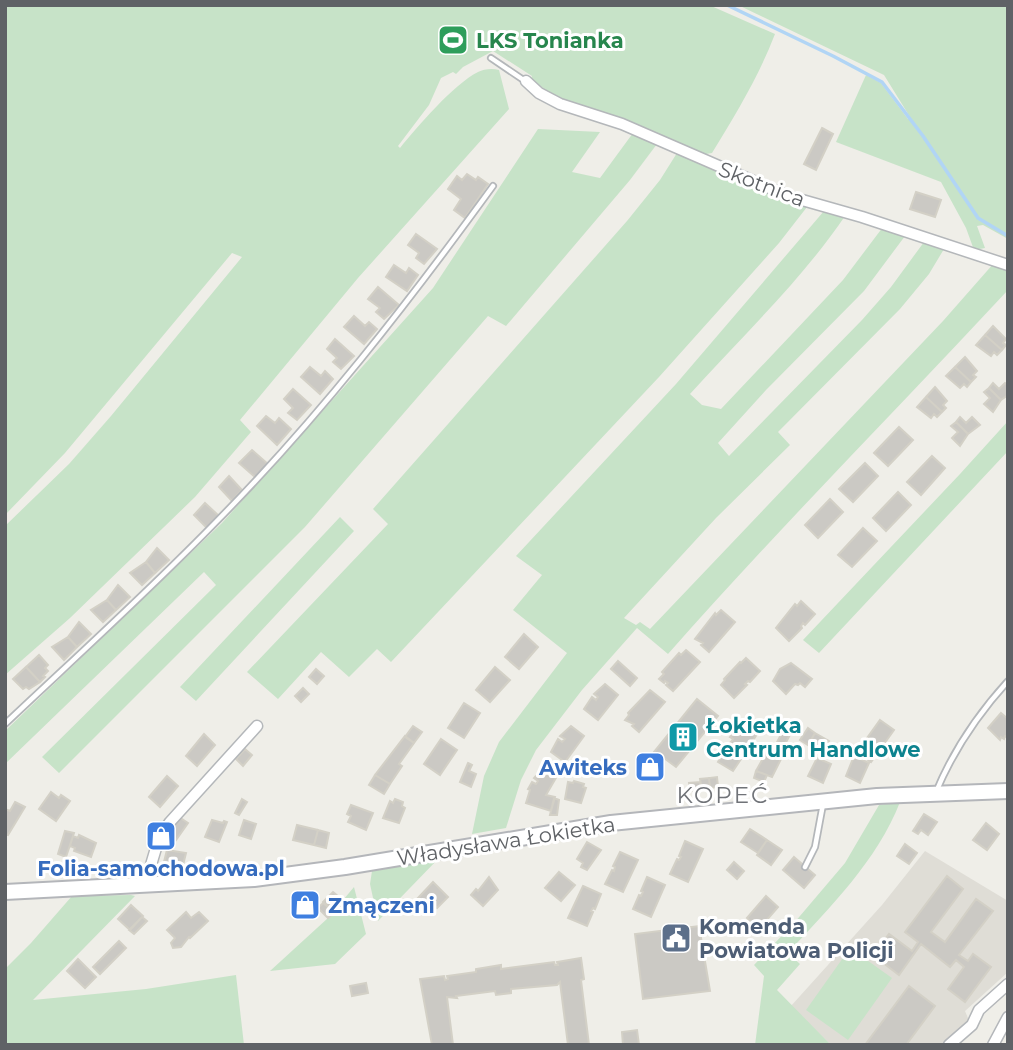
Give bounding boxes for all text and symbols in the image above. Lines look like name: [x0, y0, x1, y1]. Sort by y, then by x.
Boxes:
sports icon: LKS Tonianka: [436, 23, 470, 57]
place label: LKS Tonianka: [476, 28, 624, 53]
street label: Skotnica: [715, 156, 809, 212]
place label: Łokietka Centrum Handlowe: [705, 713, 921, 762]
building icon: Łokietka Centrum Handlowe: [666, 720, 700, 754]
shop icon: Awiteks: [633, 750, 667, 784]
place label: Awiteks: [538, 755, 627, 780]
district label: KOPEĆ: [677, 781, 769, 809]
street label: Władysława Łokietka: [395, 811, 617, 871]
shop icon: Folia-samochodowa.pl: [144, 819, 178, 853]
place label: Folia-samochodowa.pl: [37, 856, 285, 881]
shop icon: Zmączeni: [288, 888, 322, 922]
place label: Zmączeni: [328, 893, 435, 918]
place label: Komenda Powiatowa Policji: [699, 914, 894, 963]
public building icon: Komenda Powiatowa Policji: [659, 921, 693, 955]

